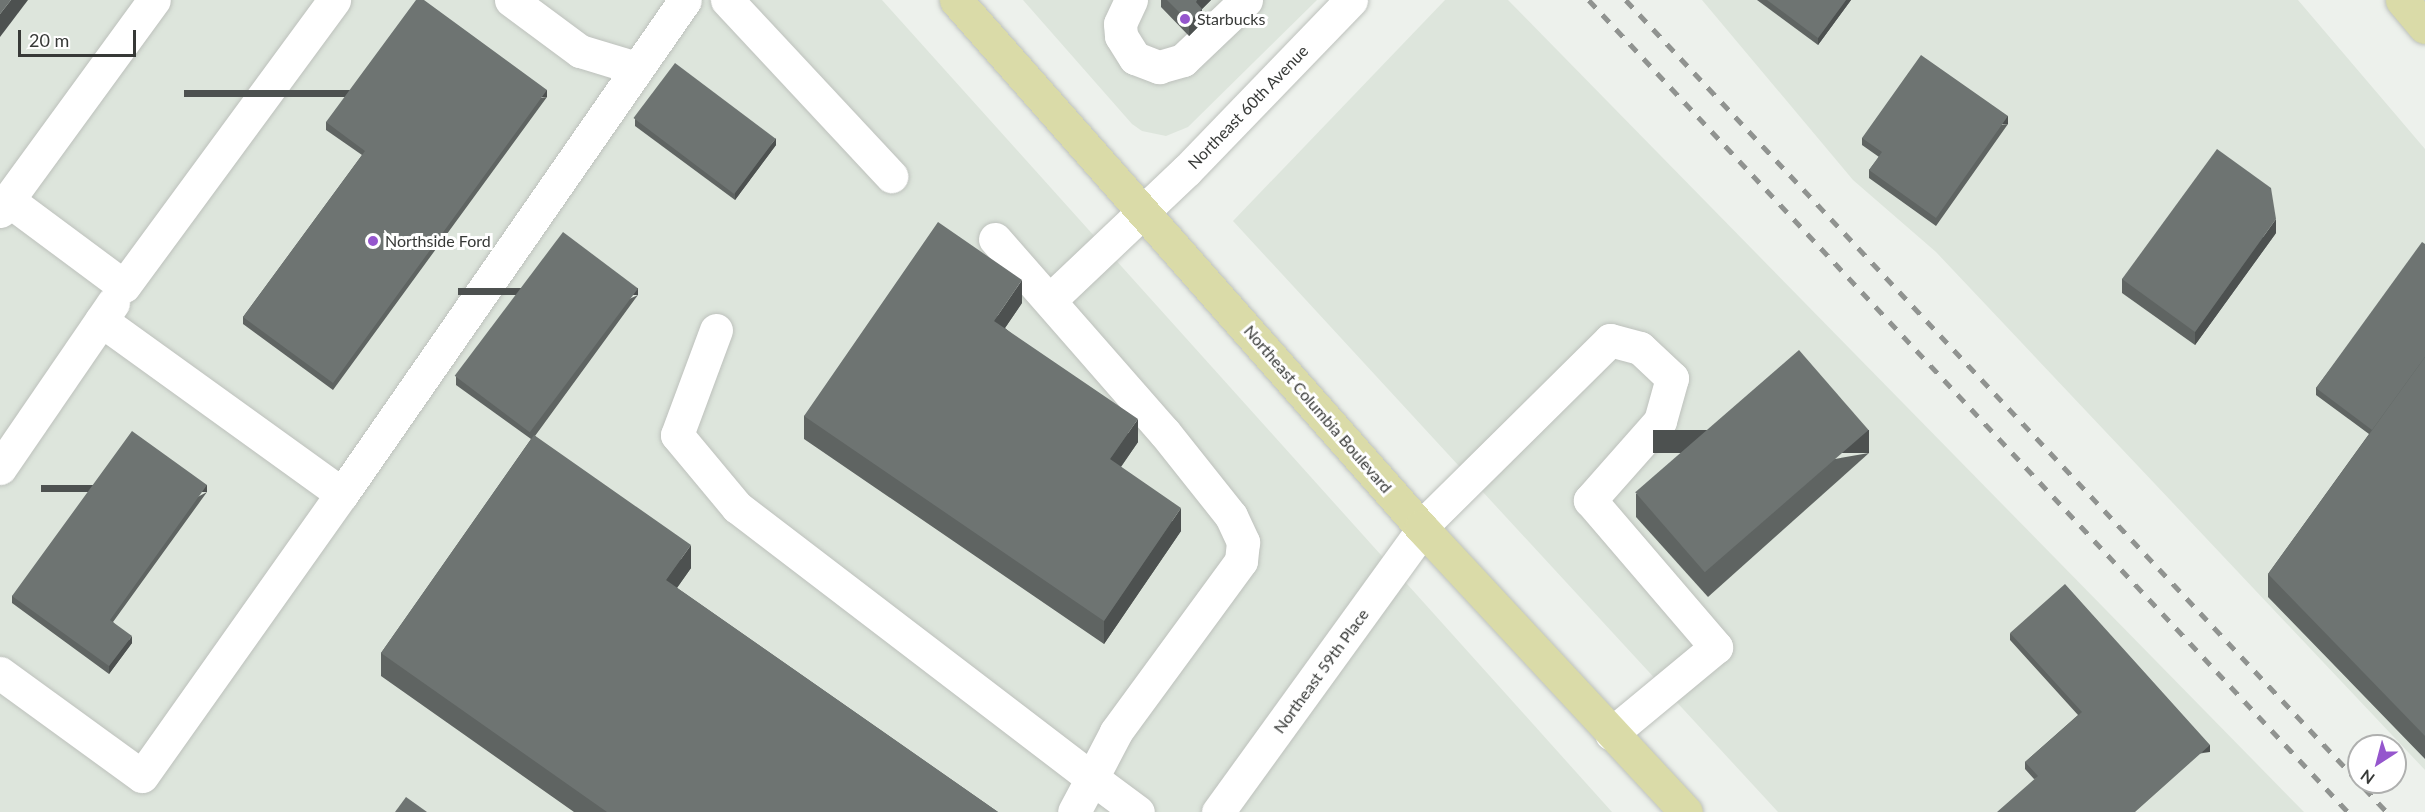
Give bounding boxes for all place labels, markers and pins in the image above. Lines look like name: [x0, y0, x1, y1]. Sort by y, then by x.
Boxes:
place label: Starbucks: [1197, 9, 1265, 29]
marker: Starbucks: [1178, 12, 1192, 26]
place label: Northside Ford: [385, 231, 491, 251]
marker: Northside Ford: [366, 234, 380, 248]

